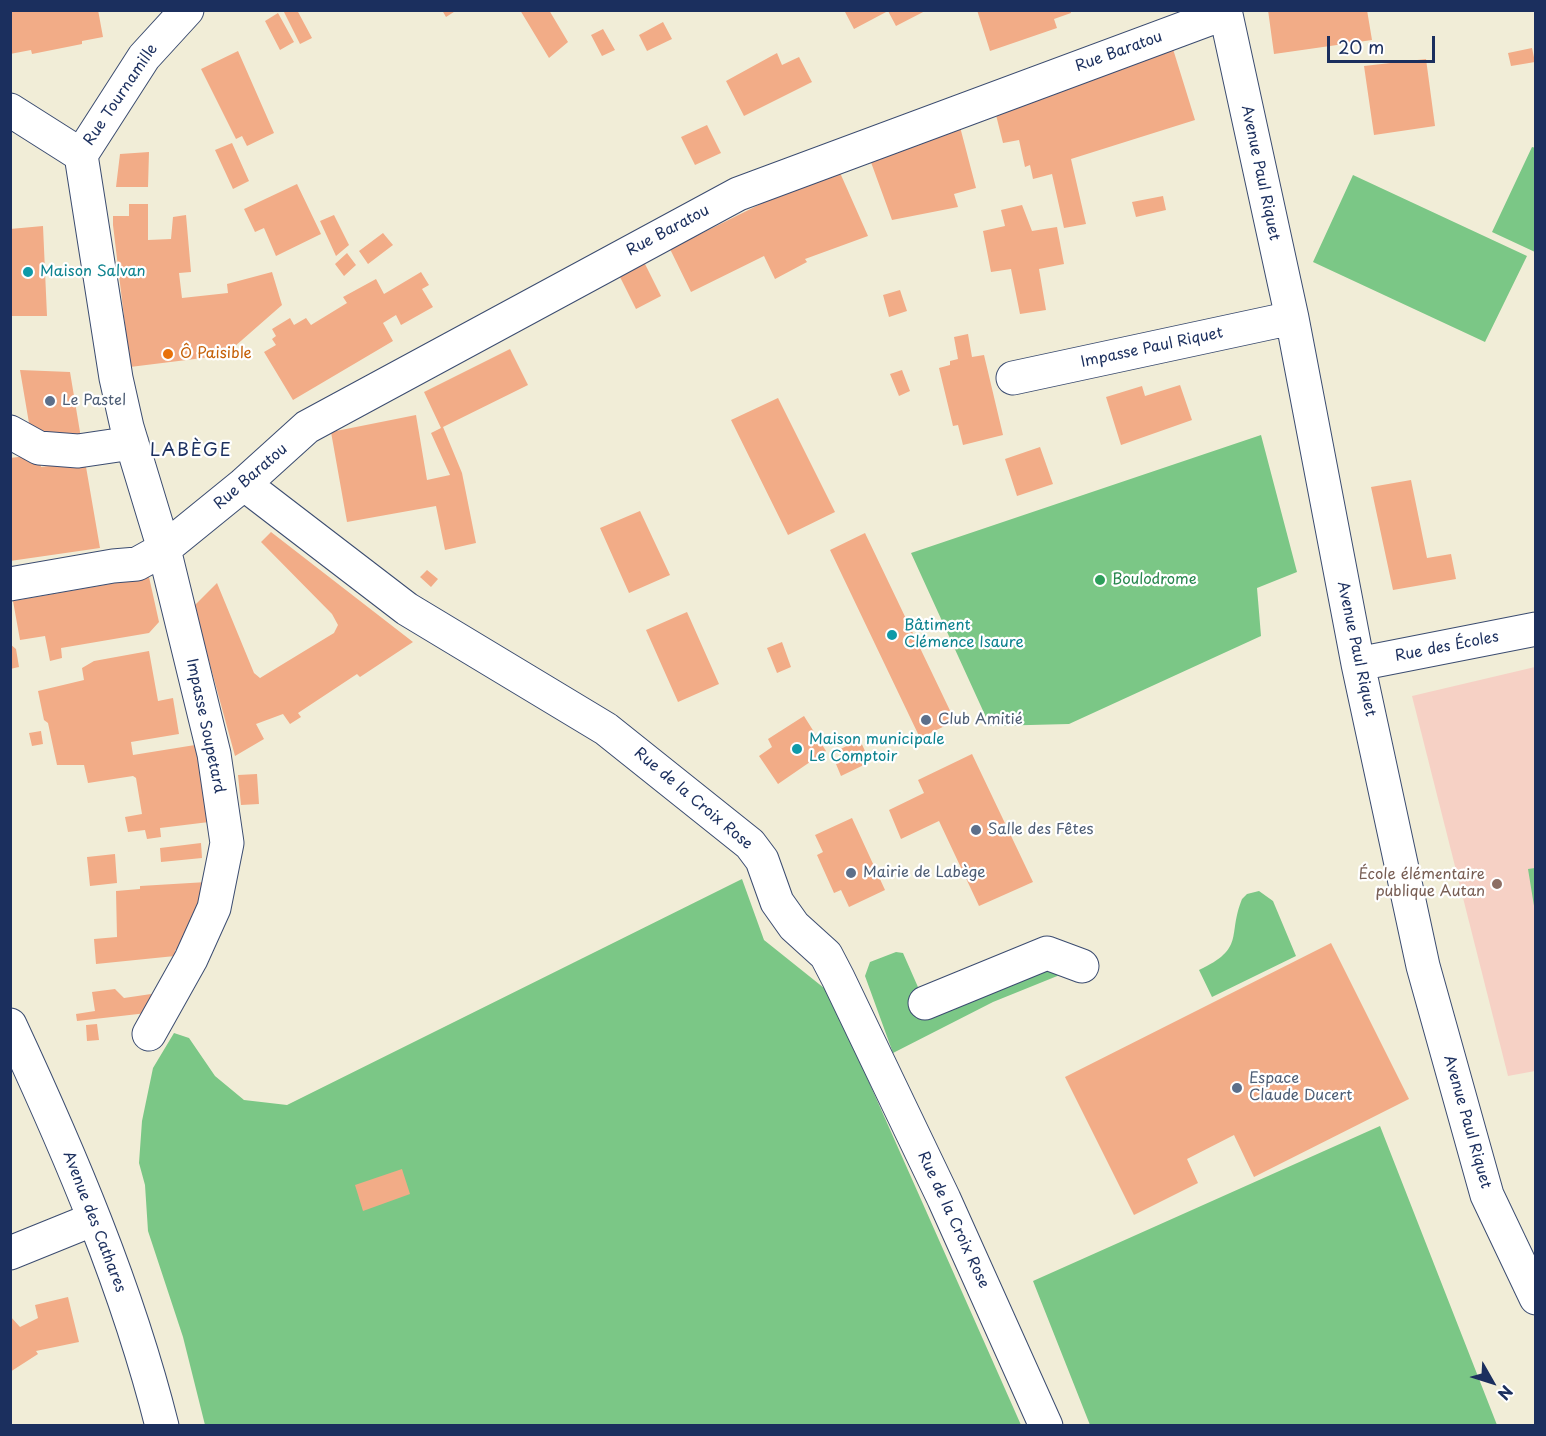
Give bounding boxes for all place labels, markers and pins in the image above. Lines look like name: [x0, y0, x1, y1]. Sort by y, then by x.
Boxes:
place label: Maison Salvan: [40, 263, 146, 281]
marker: Maison Salvan: [21, 265, 35, 279]
place label: Ô Paisible: [180, 345, 252, 363]
marker: Ô Paisible: [161, 347, 175, 361]
place label: Le Pastel: [62, 392, 126, 410]
marker: Le Pastel: [43, 394, 57, 408]
place label: Boulodrome: [1112, 571, 1197, 589]
marker: Boulodrome: [1093, 573, 1107, 587]
place label: Bâtiment Clémence Isaure: [904, 617, 1024, 652]
marker: Bâtiment Clémence Isaure: [885, 628, 899, 642]
place label: Club Amitié: [938, 711, 1023, 729]
marker: Club Amitié: [919, 713, 933, 727]
place label: Maison municipale Le Comptoir: [809, 731, 945, 766]
marker: Maison municipale Le Comptoir: [790, 742, 804, 756]
place label: Salle des Fêtes: [988, 821, 1093, 839]
marker: Salle des Fêtes: [969, 823, 983, 837]
place label: Mairie de Labège: [863, 864, 985, 882]
marker: Mairie de Labège: [844, 866, 858, 880]
place label: École élémentaire publique Autan: [1358, 866, 1485, 901]
marker: École élémentaire publique Autan: [1490, 877, 1504, 891]
place label: Espace Claude Ducert: [1249, 1070, 1352, 1105]
marker: Espace Claude Ducert: [1230, 1081, 1244, 1095]

